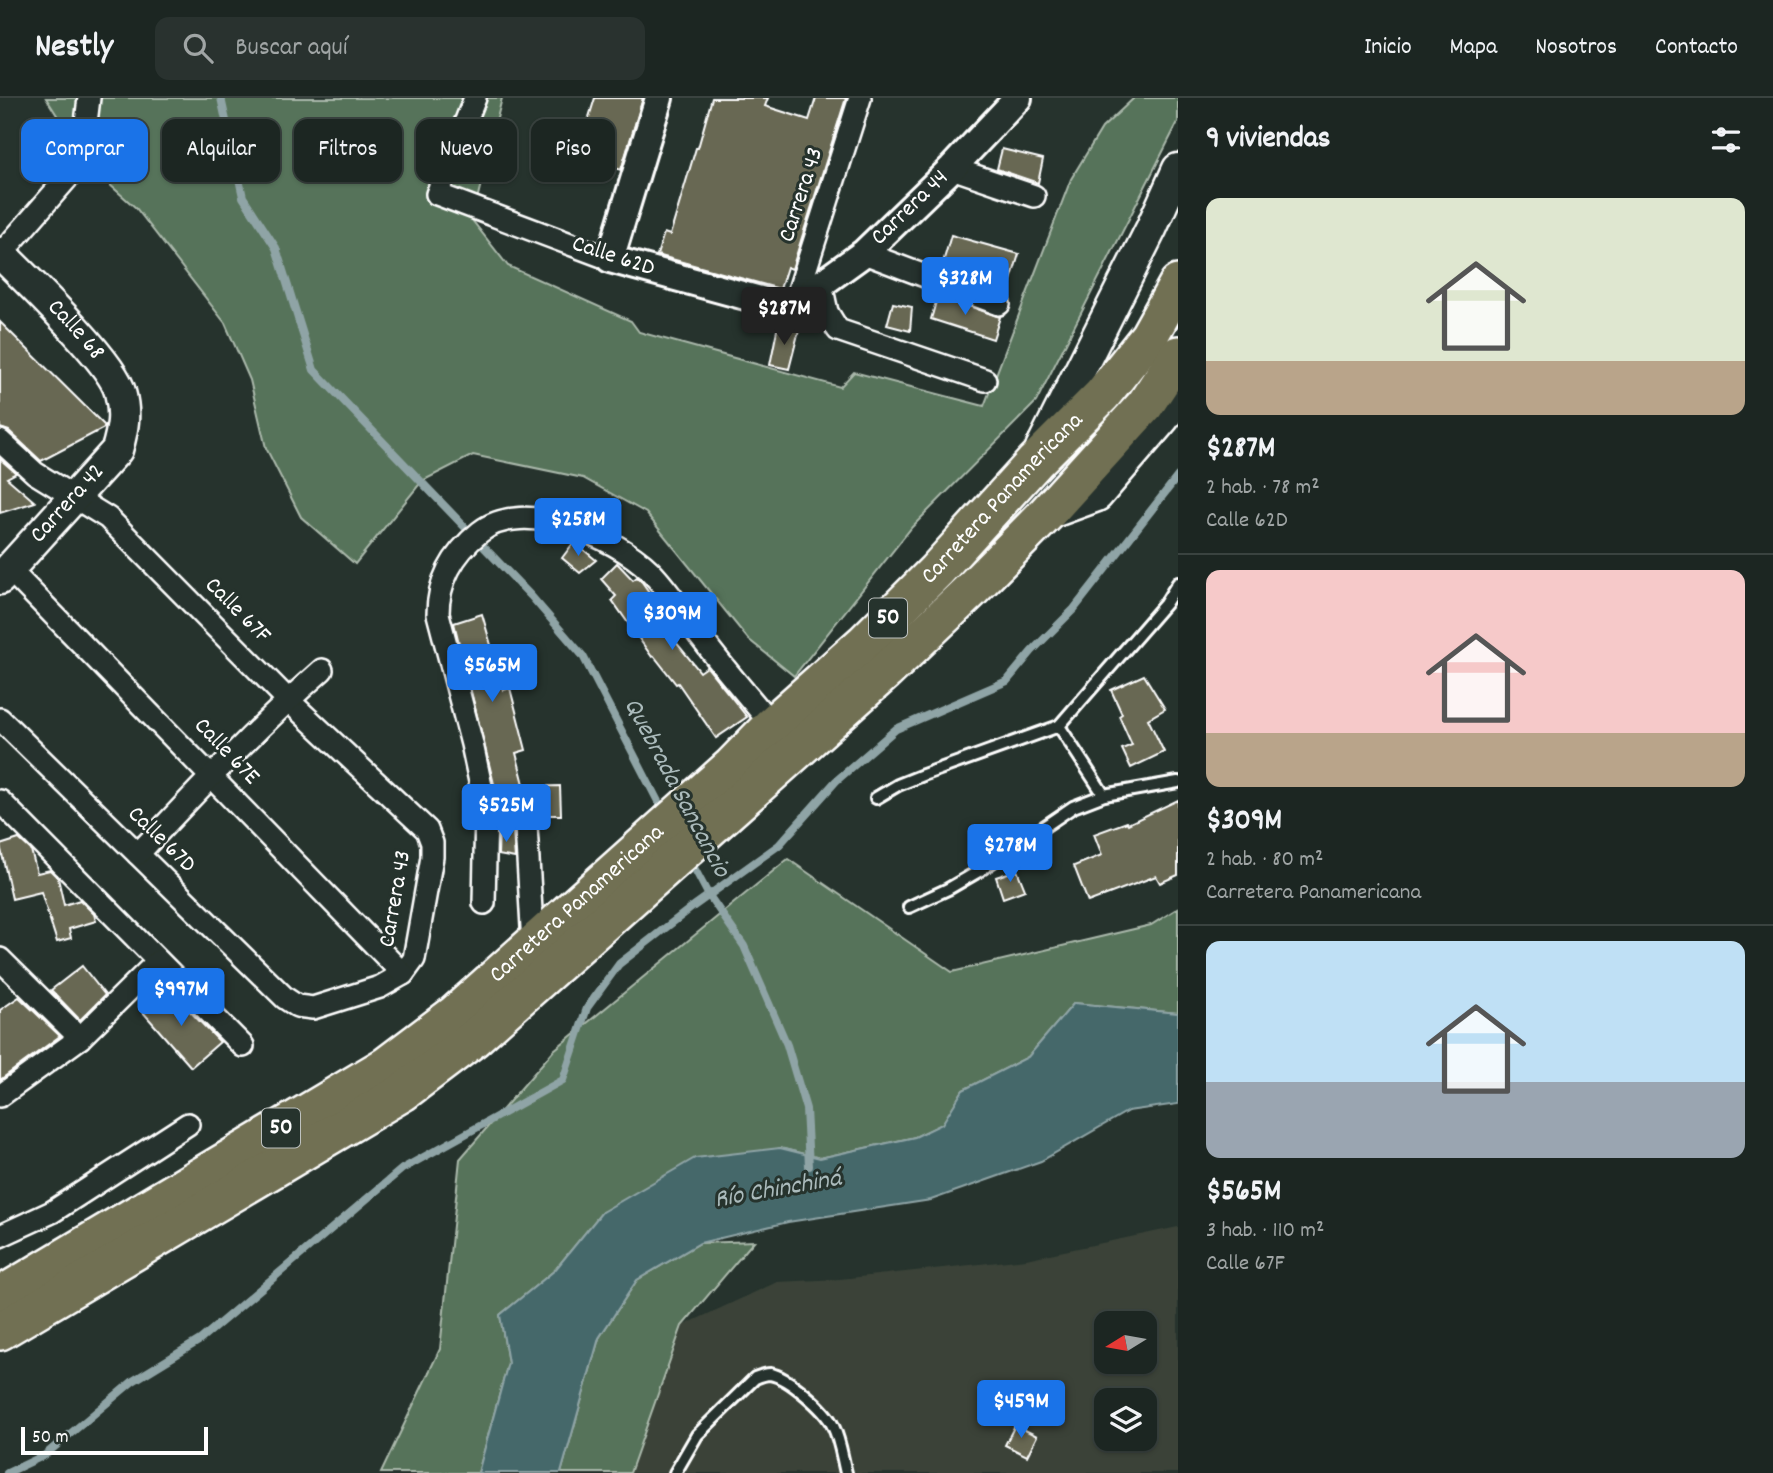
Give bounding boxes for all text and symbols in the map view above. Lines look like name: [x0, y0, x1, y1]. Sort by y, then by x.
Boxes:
search box: [155, 17, 645, 80]
text: Nestly: [35, 25, 113, 72]
icon: search: [179, 29, 217, 67]
text: Buscar aquí: [235, 30, 348, 67]
text: Inicio: [1364, 31, 1412, 65]
text: Mapa: [1450, 31, 1497, 65]
text: Nosotros: [1535, 31, 1617, 65]
text: Contacto: [1655, 31, 1738, 65]
chip: Comprar: [21, 119, 148, 182]
chip: Alquilar: [162, 119, 280, 182]
chip: Filtros: [294, 119, 402, 182]
chip: Nuevo: [416, 119, 517, 182]
chip: Piso: [531, 119, 615, 182]
text: 9 viviendas: [1206, 119, 1330, 162]
icon: filters: [1707, 121, 1745, 159]
street label: Carrera 43: [771, 143, 833, 247]
street label: Carrera 44: [864, 162, 957, 254]
street label: Calle 62D: [567, 228, 659, 286]
icon: home: [1413, 243, 1539, 369]
pin: $328M: [916, 258, 1014, 317]
text: $328M: [938, 263, 992, 296]
pin: $287M: [735, 288, 833, 347]
street label: Calle 68: [39, 292, 112, 368]
text: $287M: [757, 293, 811, 326]
street label: Carretera Panamericana: [914, 405, 1092, 593]
text: $287M: [1206, 429, 1275, 472]
street label: Carrera 42: [23, 456, 113, 552]
text: 2 hab. · 78 m²: [1206, 472, 1320, 505]
pin: $258M: [529, 498, 627, 558]
text: $258M: [550, 504, 606, 537]
text: Calle 62D: [1206, 505, 1288, 538]
street label: Calle 67F: [196, 570, 278, 652]
pin: $309M: [623, 592, 721, 652]
text: $309M: [643, 598, 701, 631]
road number: 50: [869, 598, 907, 638]
icon: home: [1413, 615, 1539, 741]
pin: $565M: [443, 644, 541, 704]
text: $565M: [463, 650, 521, 683]
water label: Quebrada Sancancio: [613, 692, 740, 886]
street label: Calle 67E: [185, 711, 267, 794]
pin: $525M: [457, 784, 555, 844]
text: $525M: [478, 790, 534, 823]
street label: Calle 67D: [119, 799, 203, 881]
text: $309M: [1206, 801, 1282, 844]
street label: Carretera Panamericana: [482, 816, 673, 992]
pin: $278M: [961, 824, 1059, 884]
text: $278M: [983, 830, 1037, 863]
text: 2 hab. · 80 m²: [1206, 844, 1323, 877]
street label: Carrera 43: [371, 848, 421, 950]
text: Carretera Panamericana: [1206, 877, 1421, 910]
pin: $997M: [132, 968, 230, 1028]
text: $997M: [153, 974, 209, 1007]
icon: home: [1413, 986, 1539, 1112]
road number: 50: [262, 1108, 300, 1148]
water label: Río Chinchiná: [711, 1160, 847, 1219]
text: $565M: [1206, 1172, 1281, 1215]
text: 3 hab. · 110 m²: [1206, 1215, 1324, 1248]
text: Calle 67F: [1206, 1248, 1285, 1281]
north arrow: [1094, 1311, 1157, 1374]
map controls: [1094, 1311, 1157, 1451]
pin: $459M: [972, 1380, 1070, 1440]
text: $459M: [993, 1386, 1049, 1419]
button: layers: [1094, 1388, 1157, 1451]
scale bar: [21, 1424, 208, 1456]
text: 50 m: [32, 1425, 69, 1452]

